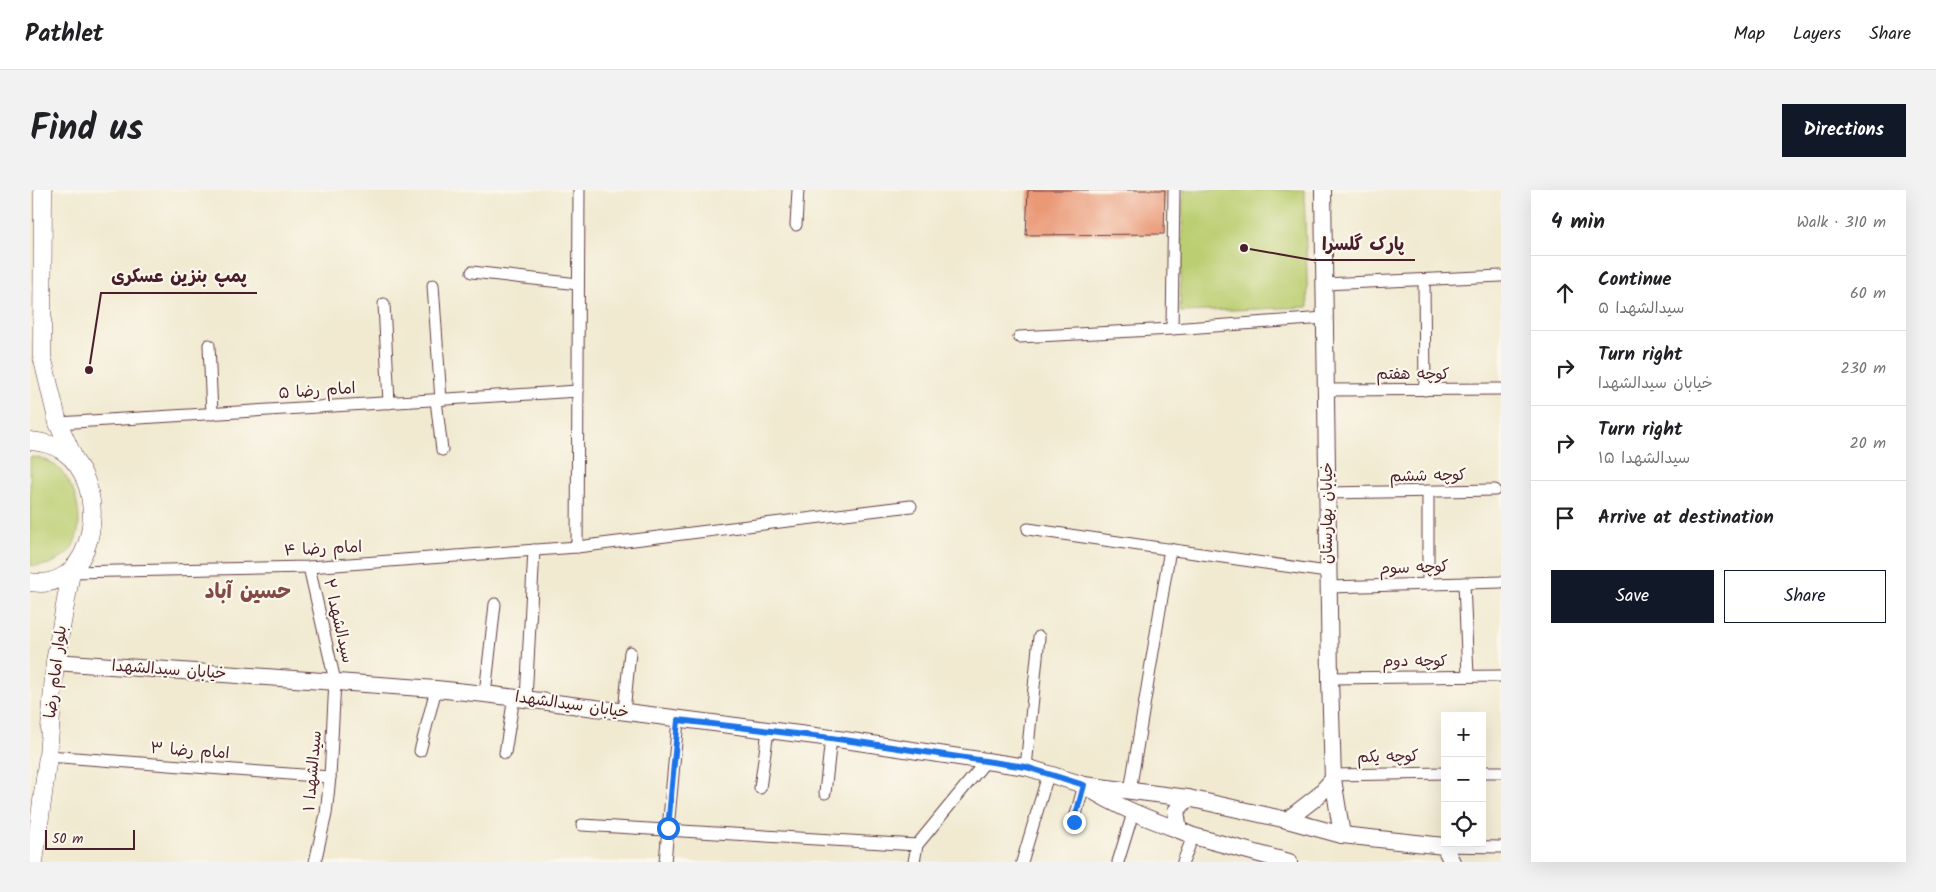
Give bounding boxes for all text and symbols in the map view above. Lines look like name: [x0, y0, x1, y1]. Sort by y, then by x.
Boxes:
text: Pathlet: [25, 15, 104, 54]
text: Map: [1734, 20, 1765, 49]
text: Layers: [1793, 20, 1841, 49]
text: Share: [1869, 20, 1911, 49]
text: Find us: [30, 102, 143, 158]
button: Directions: [1782, 104, 1906, 157]
text: 4 min: [1551, 206, 1605, 239]
text: Walk · 310 m: [1797, 210, 1886, 235]
callout: پارک گلسرا: [1312, 227, 1415, 260]
text: پارک گلسرا: [1322, 231, 1405, 260]
callout: پمپ بنزین عسکری: [101, 260, 257, 293]
text: پمپ بنزین عسکری: [111, 263, 248, 292]
text: Continue: [1598, 265, 1671, 295]
icon: ahead: [1551, 279, 1579, 307]
text: 60 m: [1850, 281, 1886, 306]
text: سیدالشهدا ۵: [1598, 296, 1684, 321]
text: Turn right: [1598, 340, 1683, 370]
icon: right: [1551, 354, 1579, 382]
text: 230 m: [1840, 356, 1886, 381]
street label: کوچه هفتم: [1376, 362, 1450, 387]
text: خیابان سیدالشهدا: [1598, 371, 1713, 396]
street label: امام رضا ۵: [278, 376, 356, 406]
text: Turn right: [1598, 415, 1683, 445]
icon: right: [1551, 429, 1579, 457]
text: 20 m: [1850, 431, 1886, 456]
text: سیدالشهدا ۱۵: [1598, 446, 1690, 471]
street label: خیابان بهارستان: [1315, 462, 1340, 564]
street label: کوچه ششم: [1389, 463, 1467, 489]
text: Arrive at destination: [1598, 503, 1774, 533]
icon: arrive: [1551, 504, 1579, 532]
street label: امام رضا ۴: [283, 534, 363, 564]
street label: کوچه سوم: [1379, 554, 1449, 582]
button: Save: [1551, 570, 1714, 623]
button: Share: [1724, 570, 1886, 623]
district label: حسین آباد: [205, 576, 291, 609]
street label: سیدالشهدا ۲: [316, 576, 360, 666]
street label: بلوار امام رضا: [38, 624, 74, 720]
street label: کوچه دوم: [1382, 649, 1448, 674]
street label: خیابان سیدالشهدا: [111, 654, 227, 686]
street label: خیابان سیدالشهدا: [513, 685, 631, 725]
map controls: [1441, 712, 1486, 847]
button: +: [1441, 712, 1486, 757]
street label: سیدالشهدا ۱: [297, 730, 329, 812]
street label: امام رضا ۳: [150, 736, 230, 766]
street label: کوچه یکم: [1357, 744, 1419, 770]
button: −: [1441, 757, 1486, 802]
button: locate: [1441, 802, 1486, 847]
route end: [1063, 811, 1086, 834]
route start: [657, 817, 680, 840]
scale bar: [45, 827, 135, 850]
text: 50 m: [52, 828, 83, 850]

